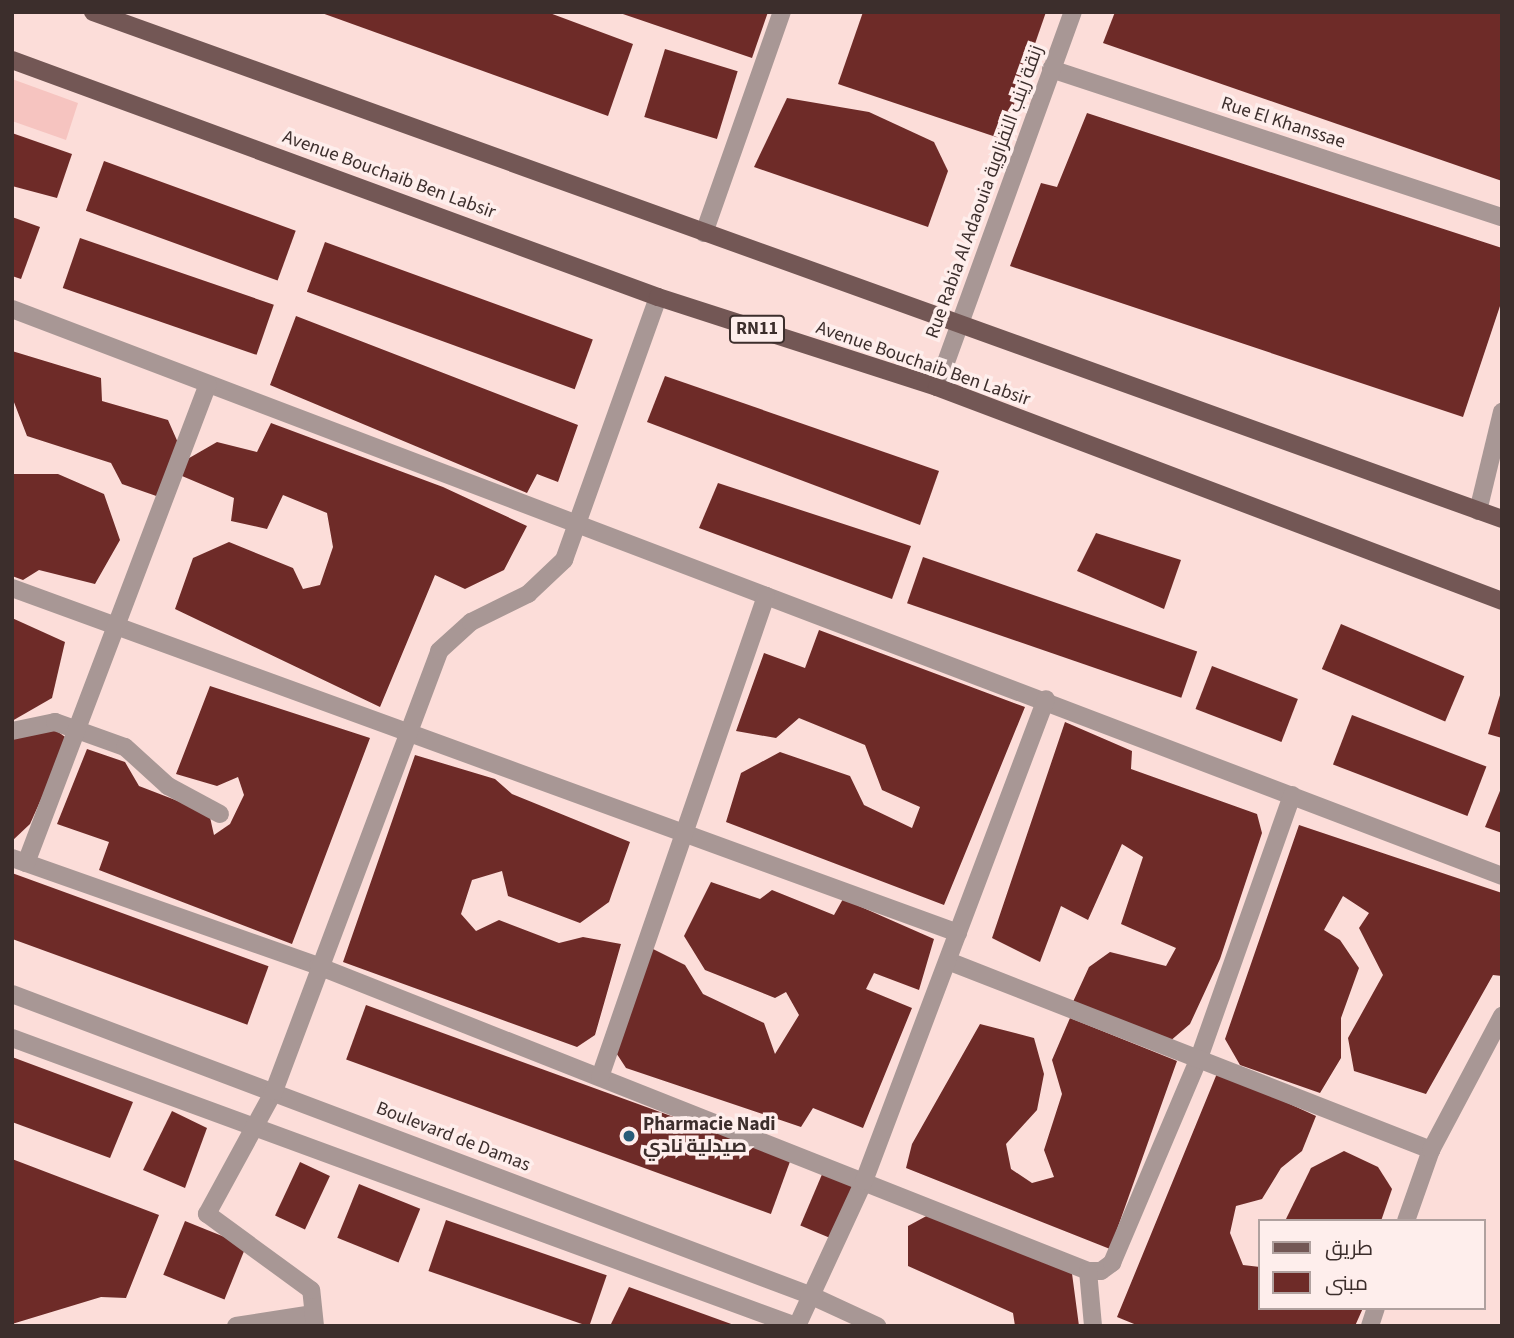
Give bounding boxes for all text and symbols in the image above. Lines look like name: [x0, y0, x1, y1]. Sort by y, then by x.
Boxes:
street label: Rue Rabia Al Adaouia زنقة زينب النفزاوية: [921, 42, 1049, 342]
street label: Rue El Khanssae: [1218, 92, 1348, 154]
street label: Avenue Bouchaib Ben Labsir: [279, 126, 499, 224]
road number: RN11: [727, 314, 787, 344]
street label: Avenue Bouchaib Ben Labsir: [813, 317, 1033, 411]
street label: Boulevard de Damas: [373, 1097, 533, 1177]
place label: Pharmacie Nadi صيدلية نادي: [643, 1114, 776, 1158]
marker: Pharmacie Nadi صيدلية نادي: [621, 1128, 637, 1144]
legend: [1258, 1219, 1486, 1310]
text: طريق: [1325, 1233, 1373, 1263]
text: مبنى: [1325, 1268, 1368, 1298]

